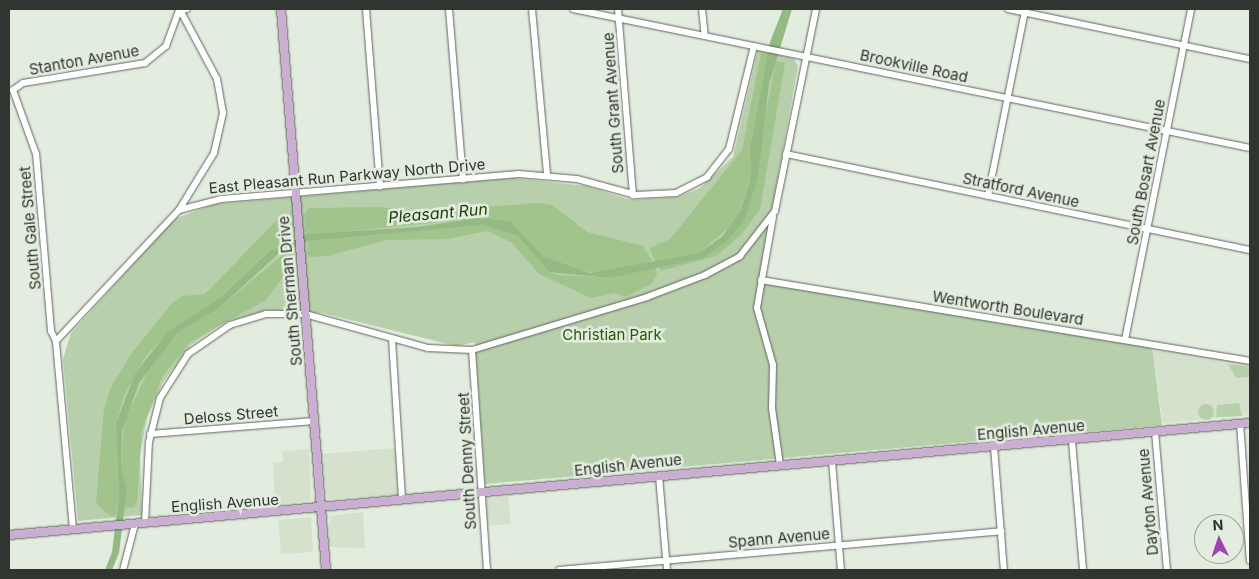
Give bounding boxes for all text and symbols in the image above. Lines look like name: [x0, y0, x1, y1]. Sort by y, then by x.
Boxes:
street label: South Grant Avenue: [599, 32, 627, 174]
street label: Stanton Avenue: [28, 41, 140, 79]
street label: Brookville Road: [858, 46, 970, 86]
street label: South Bosart Avenue: [1123, 97, 1169, 247]
street label: East Pleasant Run Parkway North Drive: [208, 155, 486, 197]
street label: South Gale Street: [16, 165, 44, 291]
street label: Stratford Avenue: [961, 169, 1081, 211]
water label: Pleasant Run: [387, 199, 489, 227]
street label: South Sherman Drive: [274, 215, 306, 367]
street label: Wentworth Boulevard: [931, 287, 1085, 329]
park label: Christian Park: [562, 326, 662, 344]
street label: South Denny Street: [454, 392, 480, 530]
street label: Deloss Street: [183, 402, 279, 428]
street label: English Avenue: [976, 416, 1086, 444]
street label: Dayton Avenue: [1134, 448, 1162, 556]
street label: English Avenue: [573, 450, 683, 480]
street label: English Avenue: [170, 490, 280, 516]
north arrow: [1194, 514, 1244, 564]
text: N: [1212, 516, 1224, 533]
street label: Spann Avenue: [727, 525, 831, 551]

